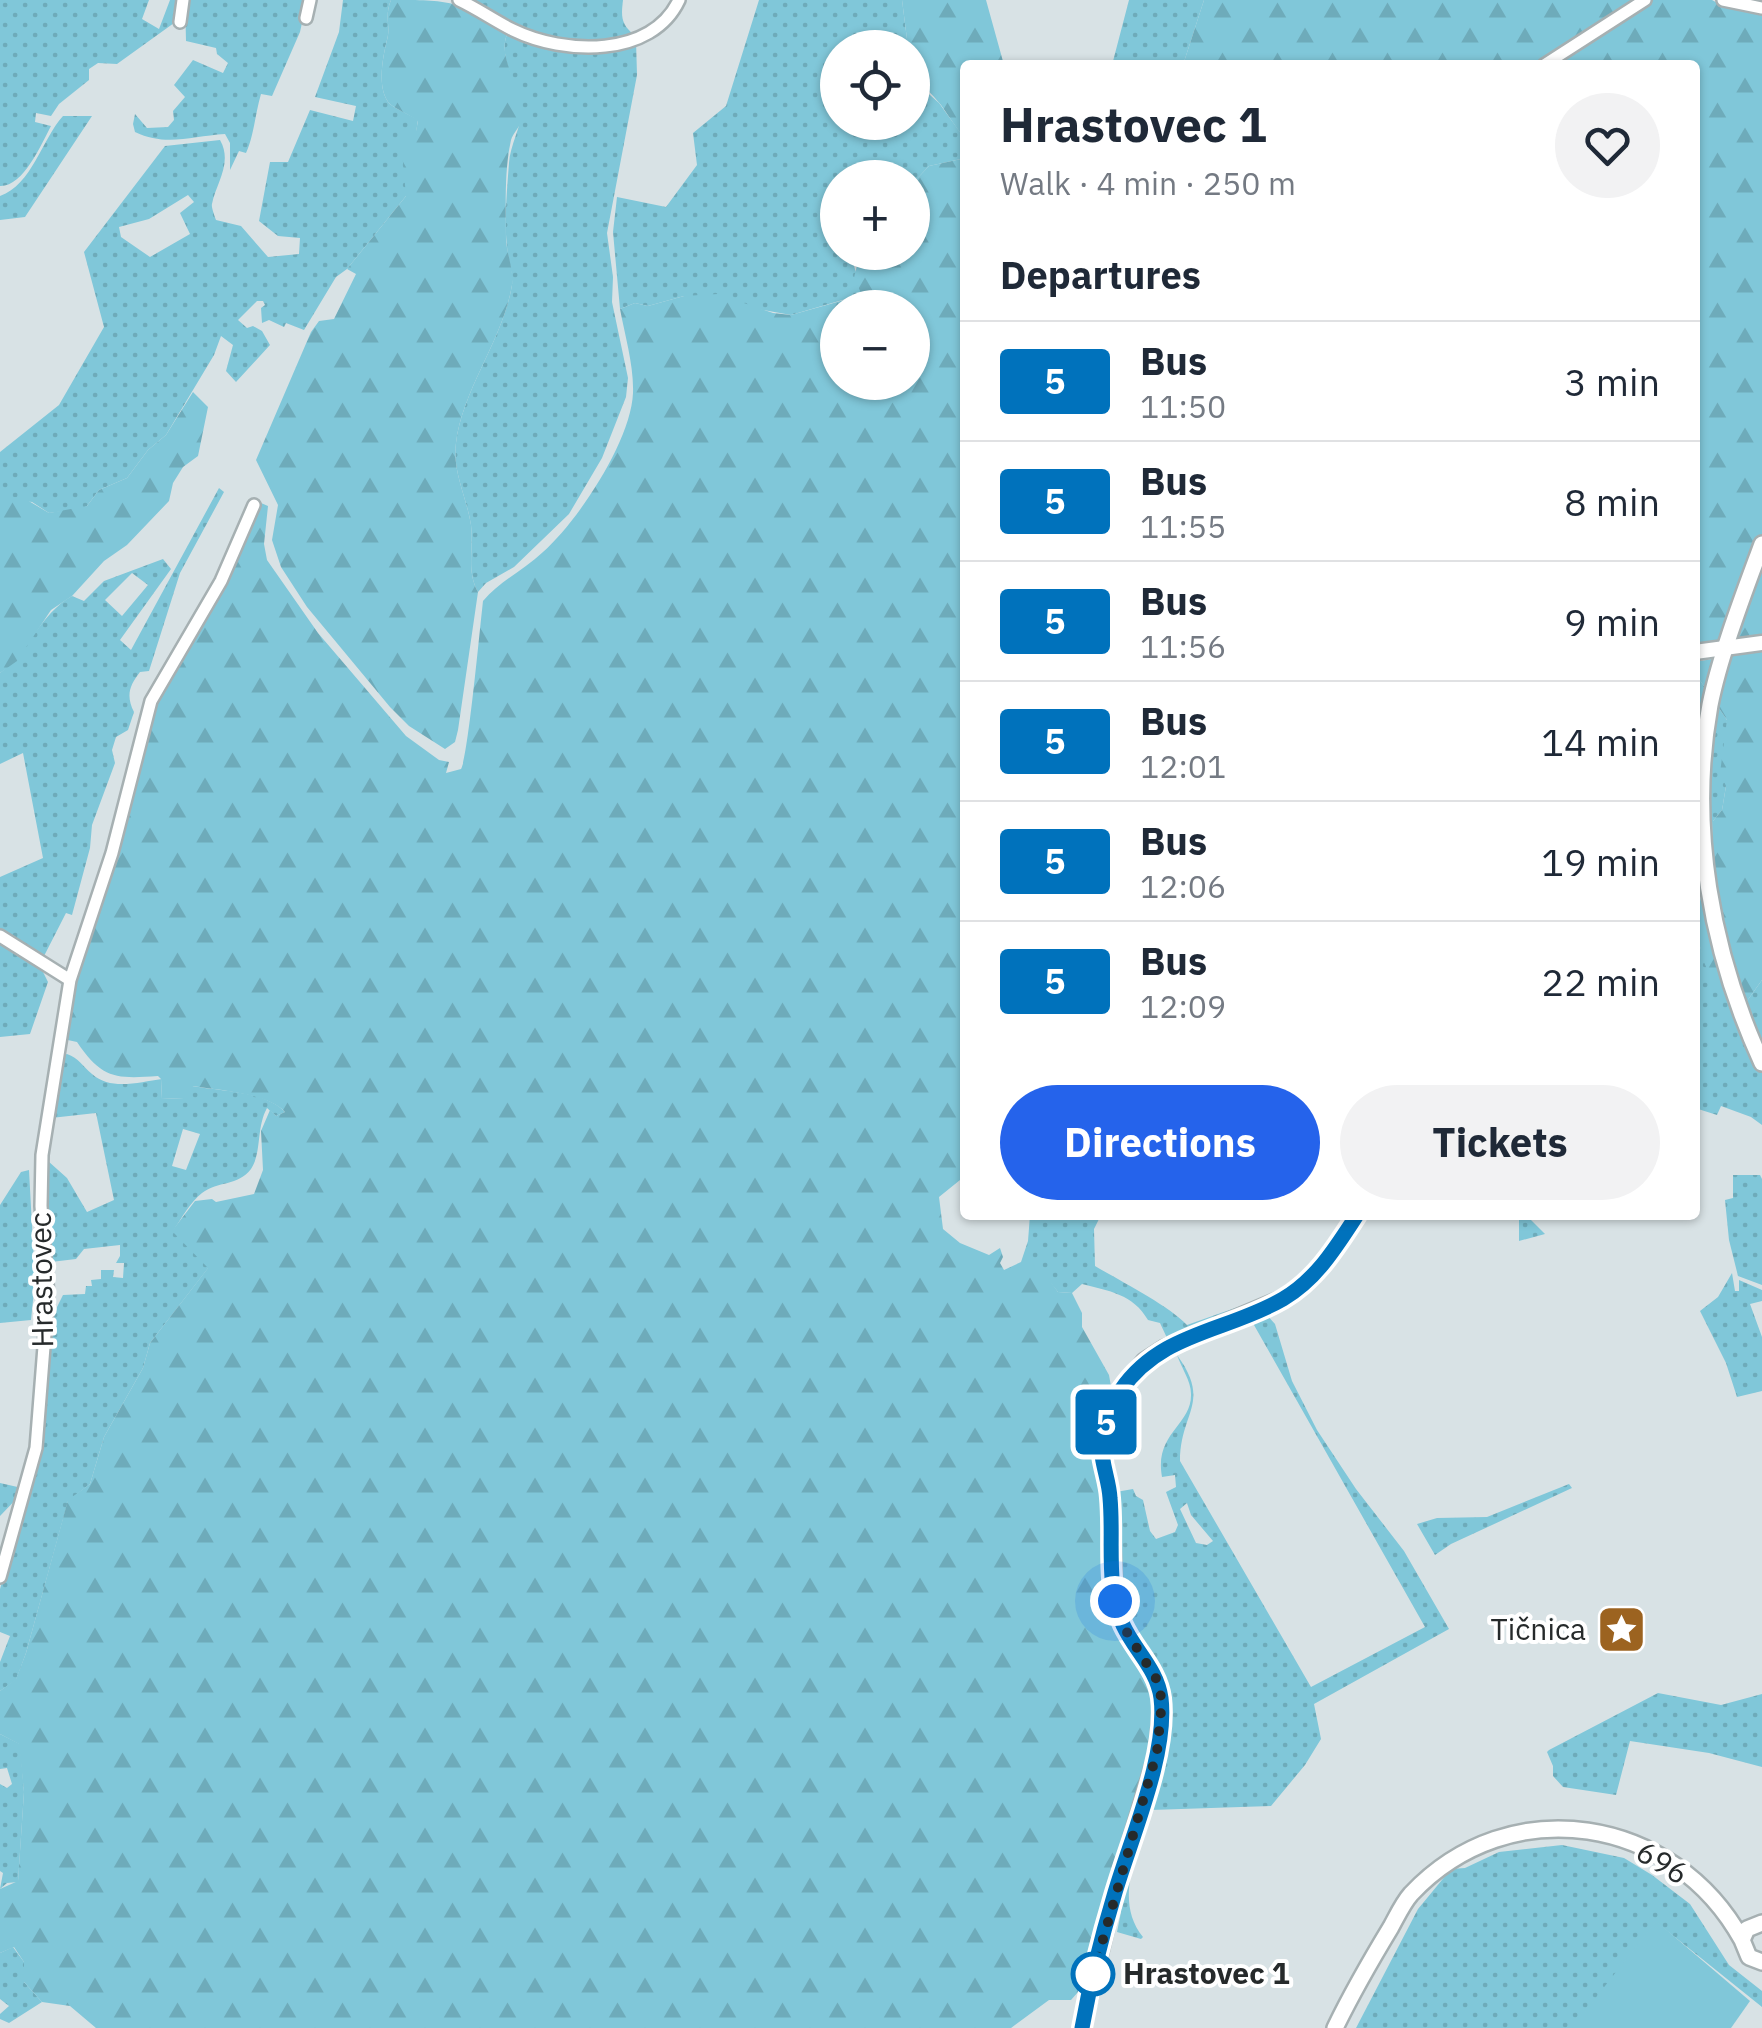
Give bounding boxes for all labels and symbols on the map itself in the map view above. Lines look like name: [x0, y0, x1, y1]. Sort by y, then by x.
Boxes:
street label: Hrastovec: [20, 1212, 61, 1348]
line badge: 5: [1074, 1390, 1138, 1454]
your location: [1090, 1576, 1140, 1626]
place icon: Tičnica: [1595, 1604, 1647, 1656]
place label: Tičnica: [1491, 1609, 1586, 1648]
street label: 696: [1630, 1831, 1696, 1892]
marker: Hrastovec 1: [1072, 1953, 1114, 1995]
place label: Hrastovec 1: [1123, 1953, 1290, 1992]

